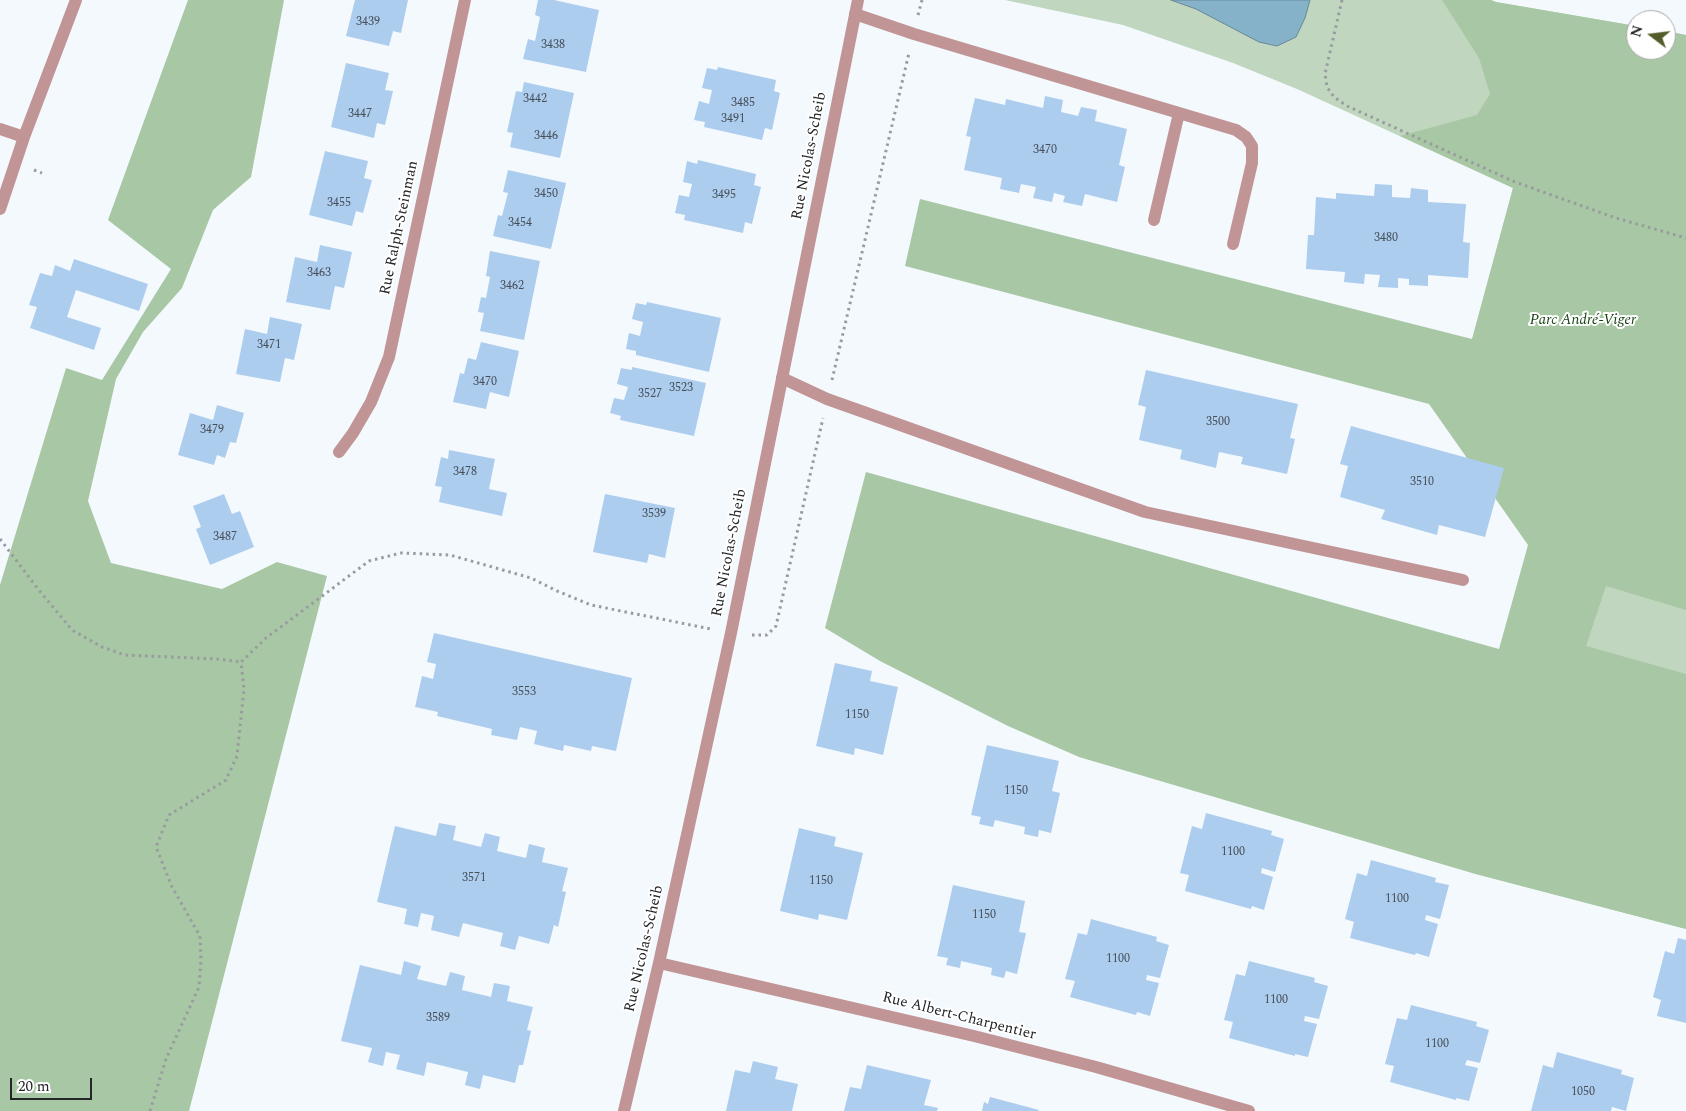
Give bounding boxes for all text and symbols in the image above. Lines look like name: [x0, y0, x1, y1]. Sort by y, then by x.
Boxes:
north arrow: [1626, 10, 1676, 60]
house number: 3439: [356, 16, 380, 30]
text: N: [1625, 23, 1649, 39]
house number: 3438: [541, 39, 565, 53]
street label: Rue Nicolas-Scheib: [789, 91, 831, 221]
house number: 3442: [523, 93, 547, 107]
house number: 3485: [731, 97, 755, 111]
house number: 3447: [348, 108, 372, 122]
house number: 3491: [721, 113, 745, 127]
house number: 3446: [534, 130, 558, 144]
house number: 3470: [1033, 144, 1057, 158]
street label: Rue Ralph-Steinman: [377, 159, 423, 297]
house number: 3450: [534, 188, 558, 202]
house number: 3495: [712, 189, 736, 203]
house number: 3455: [327, 197, 351, 211]
house number: 3454: [508, 217, 532, 231]
house number: 3480: [1374, 232, 1398, 246]
house number: 3463: [307, 267, 331, 281]
house number: 3462: [500, 280, 524, 294]
park label: Parc André-Viger: [1530, 312, 1636, 330]
house number: 3471: [257, 339, 281, 353]
house number: 3470: [473, 376, 497, 390]
house number: 3523: [669, 382, 693, 396]
house number: 3527: [638, 388, 662, 402]
house number: 3500: [1206, 416, 1230, 430]
house number: 3479: [200, 424, 224, 438]
house number: 3478: [453, 466, 477, 480]
house number: 3510: [1410, 476, 1434, 490]
street label: Rue Nicolas-Scheib: [709, 488, 751, 618]
house number: 3539: [642, 508, 666, 522]
house number: 3487: [213, 531, 237, 545]
house number: 3553: [512, 686, 536, 700]
house number: 1150: [845, 709, 869, 723]
house number: 1150: [1004, 785, 1028, 799]
house number: 1100: [1221, 846, 1245, 860]
house number: 3571: [462, 872, 486, 886]
house number: 1150: [809, 875, 833, 889]
street label: Rue Nicolas-Scheib: [622, 884, 668, 1014]
house number: 1100: [1385, 893, 1409, 907]
house number: 1150: [972, 909, 996, 923]
house number: 1100: [1106, 953, 1130, 967]
street label: Rue Albert-Charpentier: [880, 989, 1038, 1045]
house number: 1100: [1264, 994, 1288, 1008]
house number: 3589: [426, 1012, 450, 1026]
house number: 1100: [1425, 1038, 1449, 1052]
scale bar: [12, 1068, 95, 1100]
text: 20 m: [18, 1075, 50, 1098]
house number: 1050: [1571, 1086, 1595, 1100]

